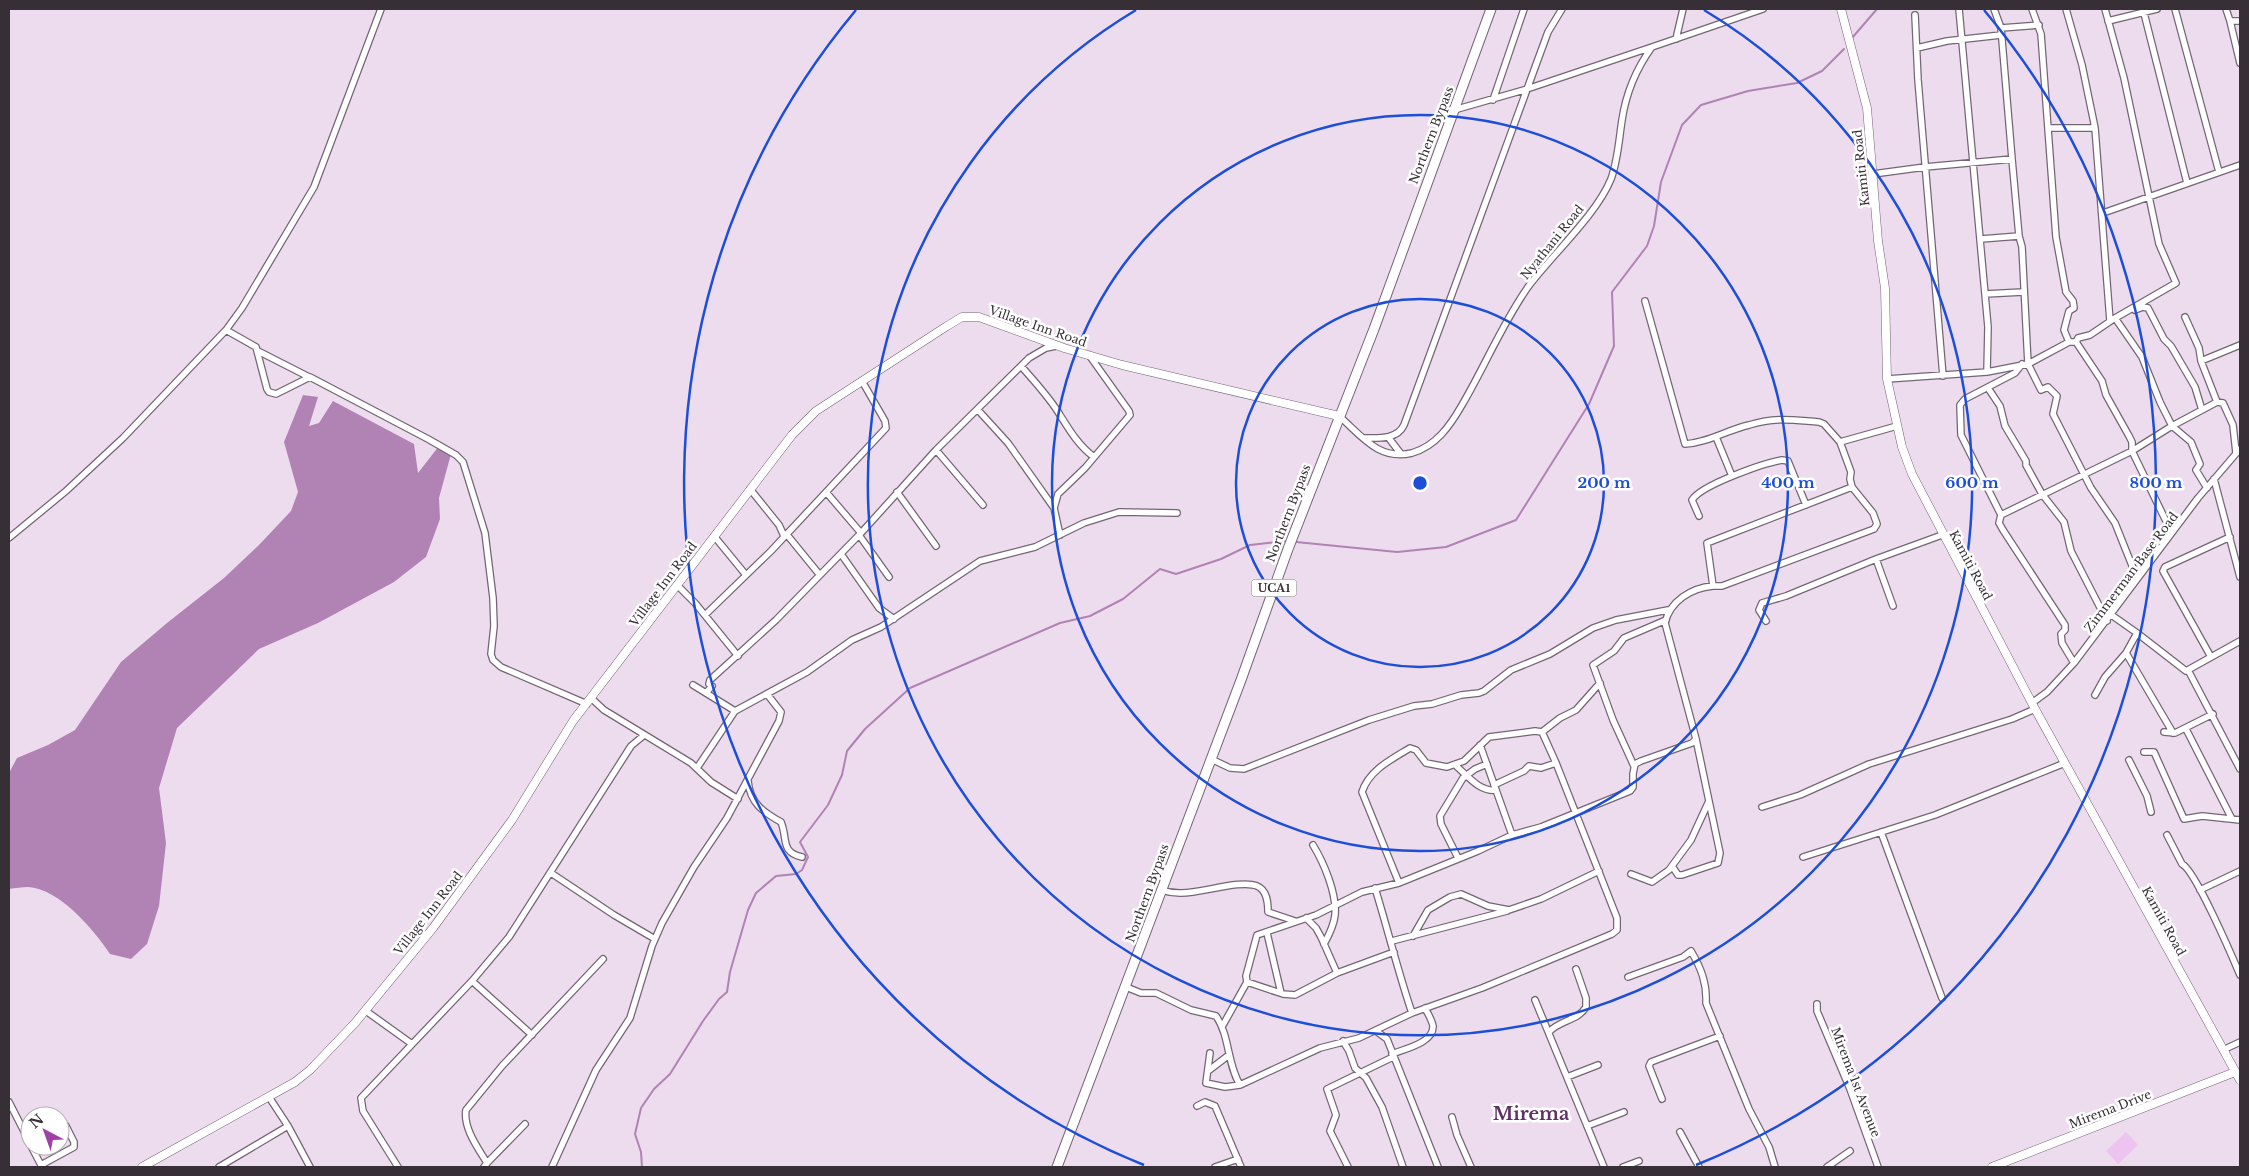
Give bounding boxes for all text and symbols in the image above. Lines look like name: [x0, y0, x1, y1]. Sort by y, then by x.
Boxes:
street label: Northern Bypass: [1405, 84, 1457, 186]
street label: Kamiti Road: [1850, 129, 1872, 207]
street label: Nyathani Road: [1517, 202, 1587, 282]
street label: Village Inn Road: [986, 302, 1089, 350]
street label: Northern Bypass: [1262, 462, 1314, 564]
text: 200 m: [1578, 473, 1631, 492]
text: 400 m: [1761, 473, 1815, 492]
text: 600 m: [1945, 473, 1999, 492]
text: 800 m: [2130, 473, 2183, 492]
centre of rings: [1411, 474, 1429, 492]
street label: Zimmerman Base Road: [2081, 509, 2181, 635]
street label: Kamiti Road: [1946, 527, 1996, 603]
street label: Village Inn Road: [626, 539, 700, 630]
road number: UCA1: [1252, 580, 1296, 596]
street label: Northern Bypass: [1122, 842, 1172, 944]
street label: Village Inn Road: [390, 868, 465, 959]
street label: Kamiti Road: [2139, 884, 2189, 958]
street label: Mirema 1st Avenue: [1828, 1025, 1884, 1139]
street label: Mirema Drive: [2067, 1086, 2153, 1132]
district label: Mirema: [1493, 1103, 1570, 1125]
north arrow: [20, 1106, 70, 1156]
text: N: [26, 1110, 47, 1132]

